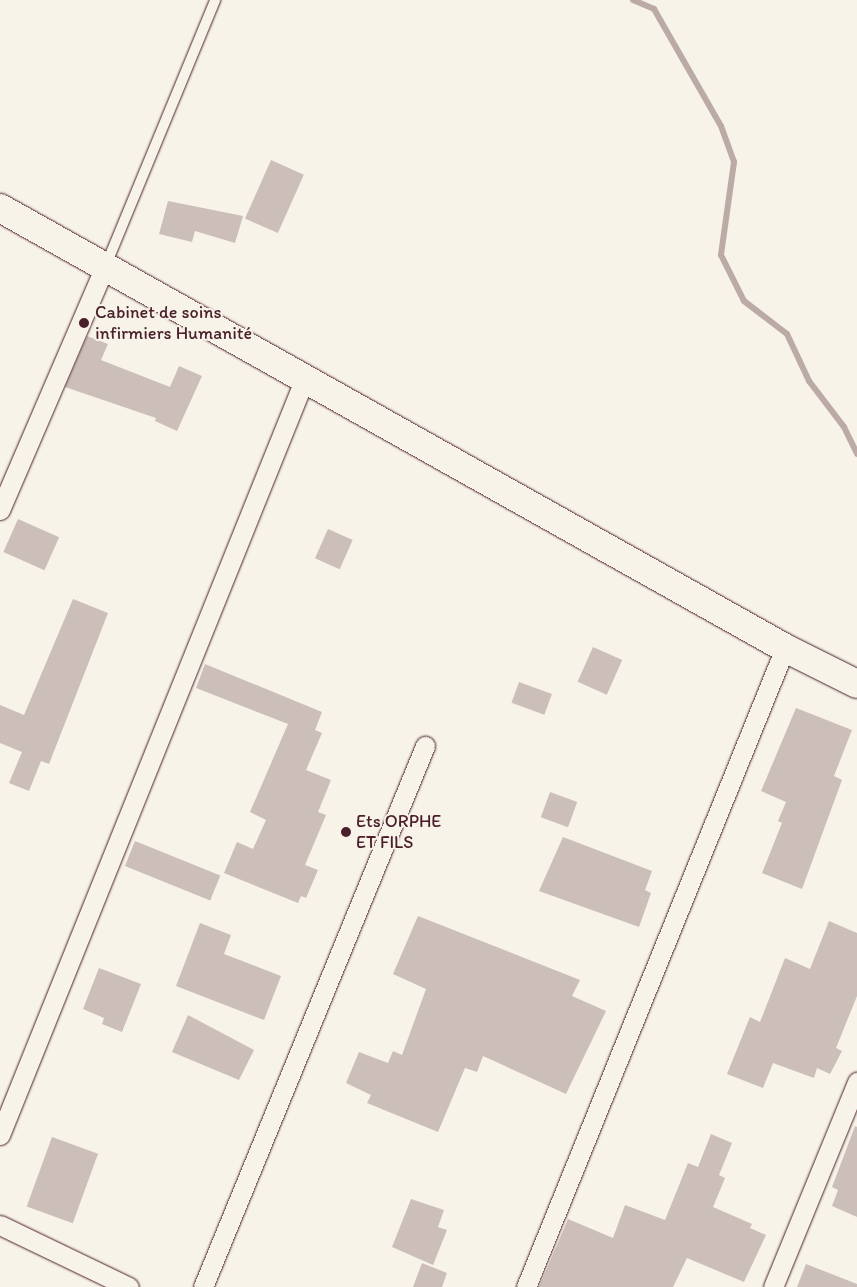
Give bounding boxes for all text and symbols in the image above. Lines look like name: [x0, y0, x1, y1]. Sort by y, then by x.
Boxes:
place label: Cabinet de soins infirmiers Humanité: [95, 302, 252, 344]
marker: Cabinet de soins infirmiers Humanité: [77, 316, 91, 330]
place label: Ets ORPHE ET FILS: [356, 811, 441, 854]
marker: Ets ORPHE ET FILS: [340, 826, 352, 838]

